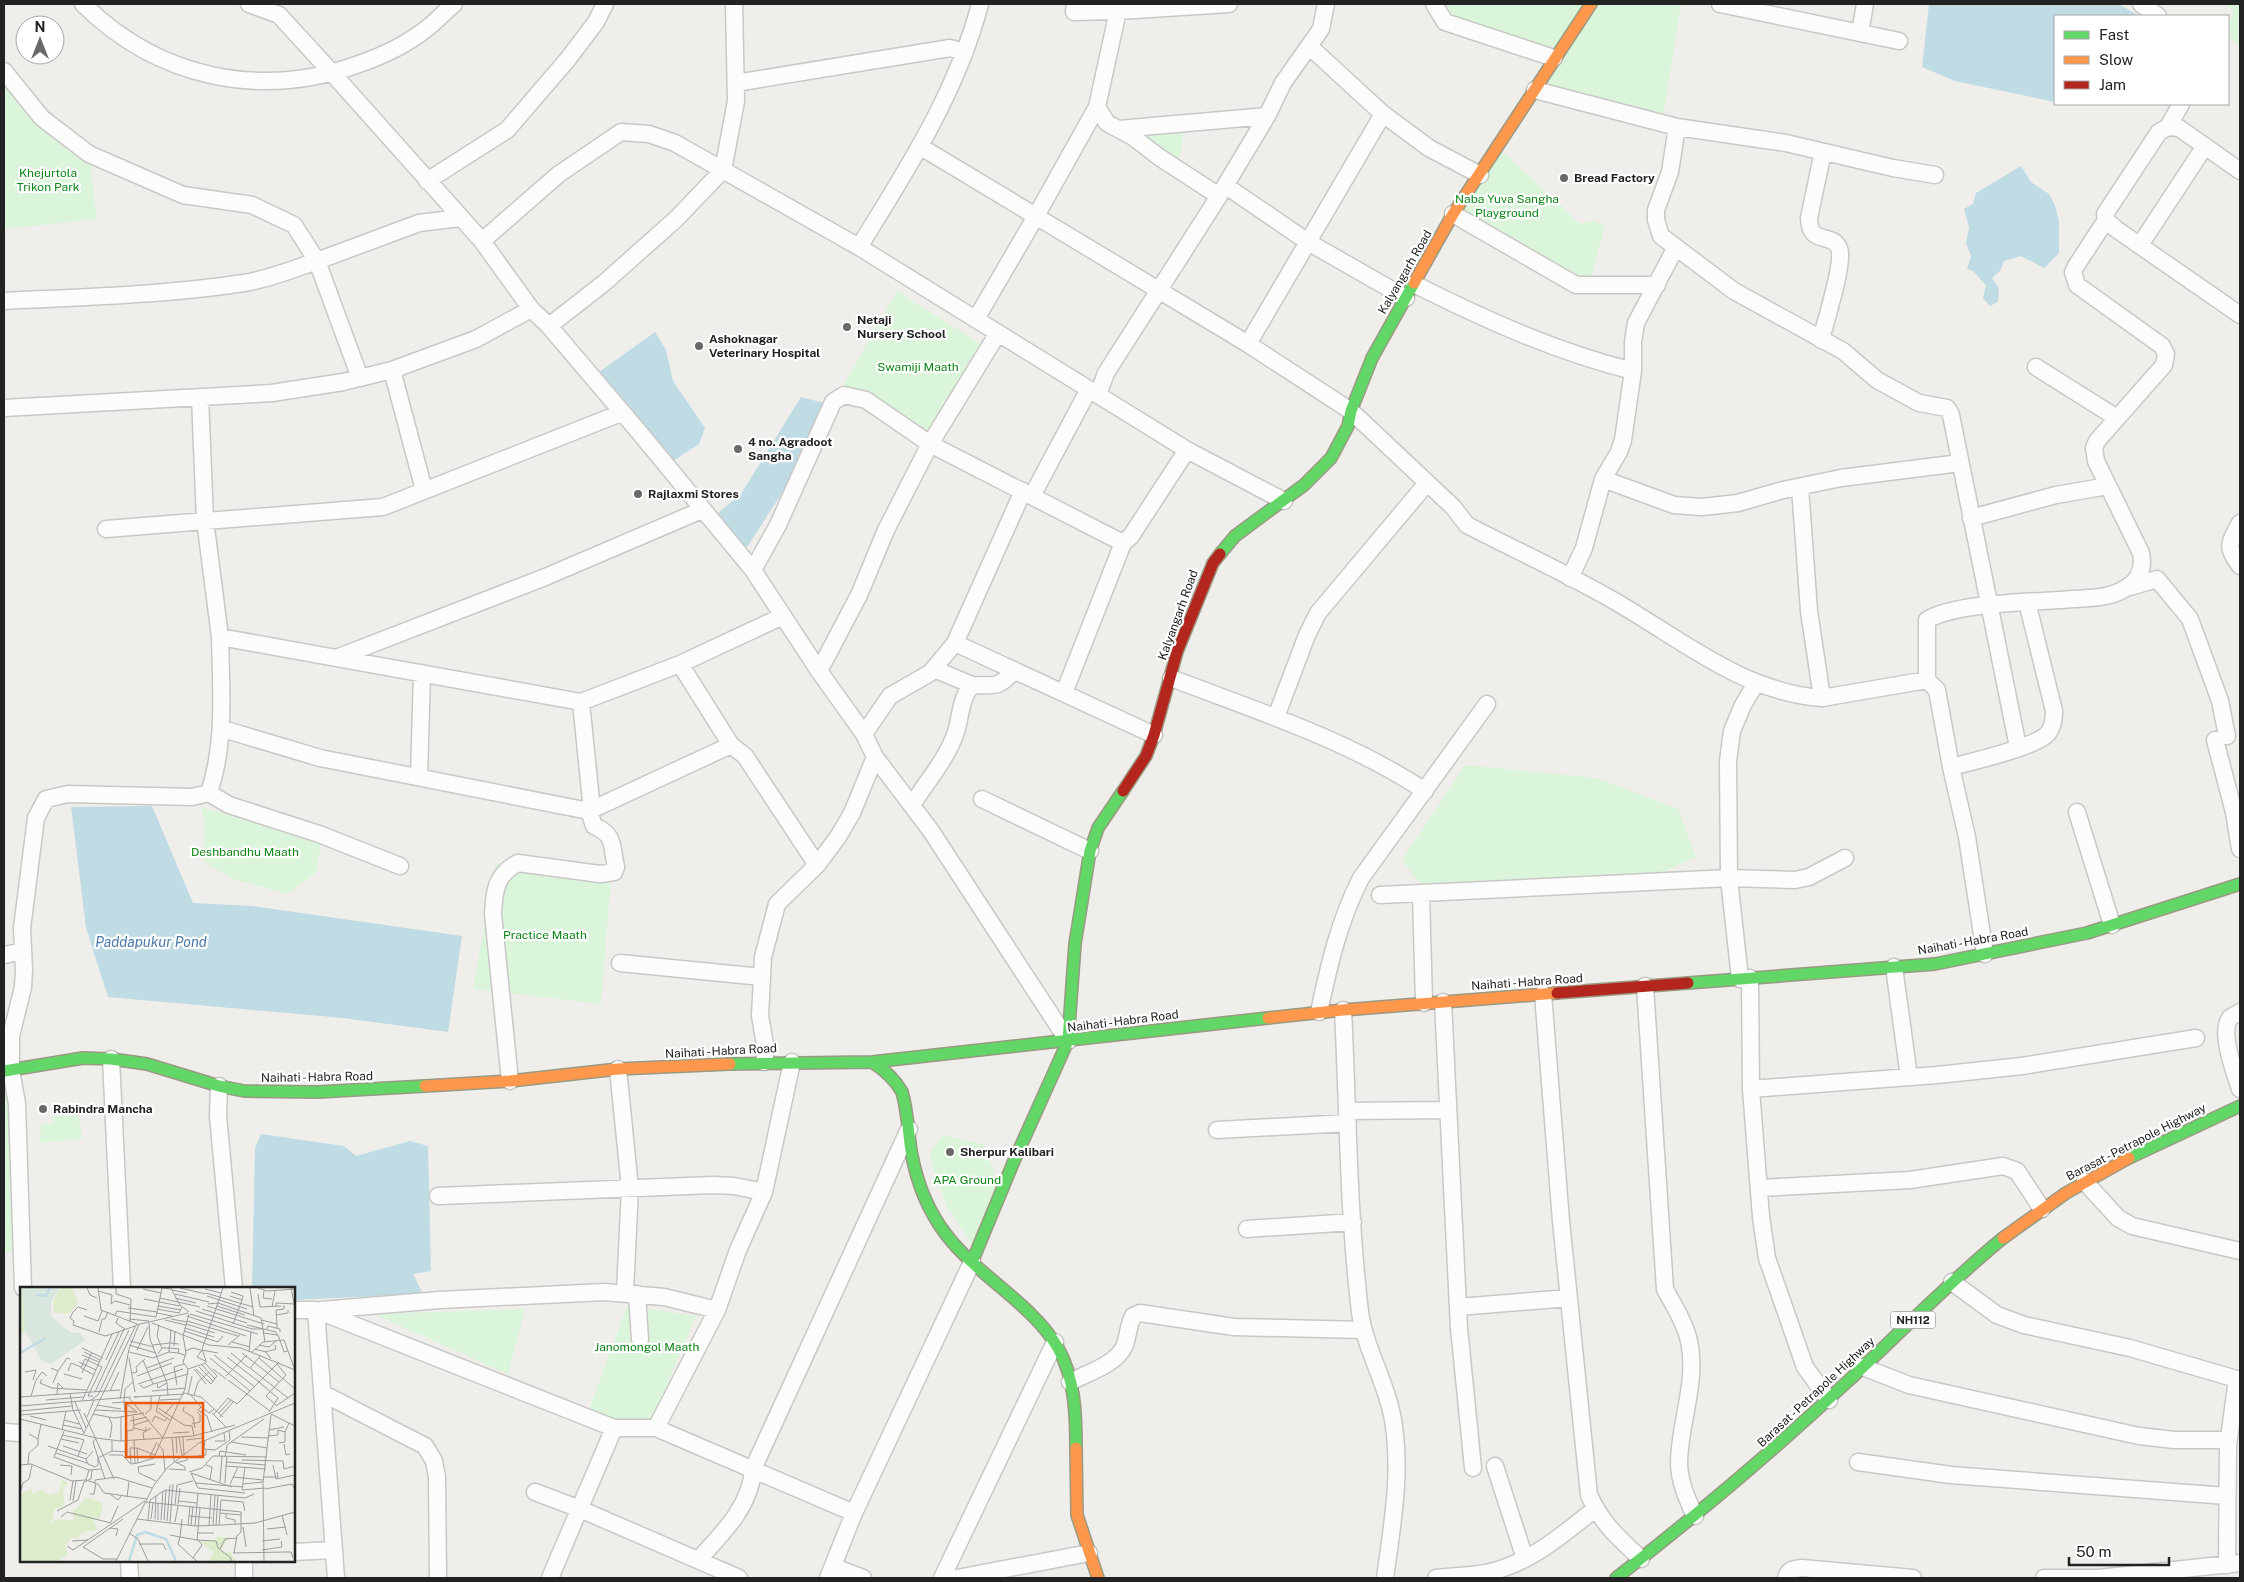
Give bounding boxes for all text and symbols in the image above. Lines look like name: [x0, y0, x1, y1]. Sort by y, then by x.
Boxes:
north arrow: [15, 15, 65, 65]
legend: [2054, 15, 2229, 105]
text: N: [35, 19, 45, 35]
text: Fast: [2099, 26, 2129, 43]
text: Slow: [2099, 51, 2134, 68]
text: Jam: [2099, 76, 2126, 93]
park label: Khejurtola Trikon Park: [16, 166, 80, 194]
place label: Bread Factory: [1574, 171, 1655, 185]
marker: Bread Factory: [1558, 172, 1570, 184]
park label: Naba Yuva Sangha Playground: [1455, 192, 1559, 220]
street label: Kalyangarh Road: [1375, 227, 1435, 317]
place label: Netaji Nursery School: [857, 313, 946, 341]
marker: Netaji Nursery School: [841, 321, 853, 333]
place label: Ashoknagar Veterinary Hospital: [709, 332, 820, 360]
marker: Ashoknagar Veterinary Hospital: [693, 340, 705, 352]
park label: Swamiji Maath: [877, 360, 959, 374]
place label: 4 no. Agradoot Sangha: [748, 435, 832, 463]
marker: 4 no. Agradoot Sangha: [732, 443, 744, 455]
place label: Rajlaxmi Stores: [648, 487, 739, 501]
marker: Rajlaxmi Stores: [632, 488, 644, 500]
street label: Kalyangarh Road: [1155, 568, 1201, 662]
park label: Deshbandhu Maath: [191, 845, 299, 859]
street label: Naihati - Habra Road: [1917, 924, 2029, 958]
park label: Practice Maath: [503, 928, 587, 942]
water label: Paddapukur Pond: [95, 934, 207, 950]
street label: Naihati - Habra Road: [1471, 971, 1583, 993]
street label: Naihati - Habra Road: [1067, 1007, 1179, 1035]
street label: Naihati - Habra Road: [665, 1041, 777, 1061]
street label: Naihati - Habra Road: [261, 1069, 373, 1085]
street label: Barasat - Petrapole Highway: [2064, 1100, 2209, 1183]
place label: Rabindra Mancha: [53, 1102, 153, 1116]
marker: Rabindra Mancha: [37, 1103, 49, 1115]
place label: Sherpur Kalibari: [960, 1145, 1054, 1159]
marker: Sherpur Kalibari: [944, 1146, 956, 1158]
park label: APA Ground: [933, 1173, 1001, 1187]
inset map: [20, 1287, 295, 1562]
road number: NH112: [1890, 1312, 1936, 1328]
street label: Barasat - Petrapole Highway: [1755, 1334, 1878, 1450]
park label: Janomongol Maath: [595, 1340, 700, 1354]
scale bar: [2069, 1534, 2169, 1566]
text: 50 m: [2076, 1543, 2111, 1560]

